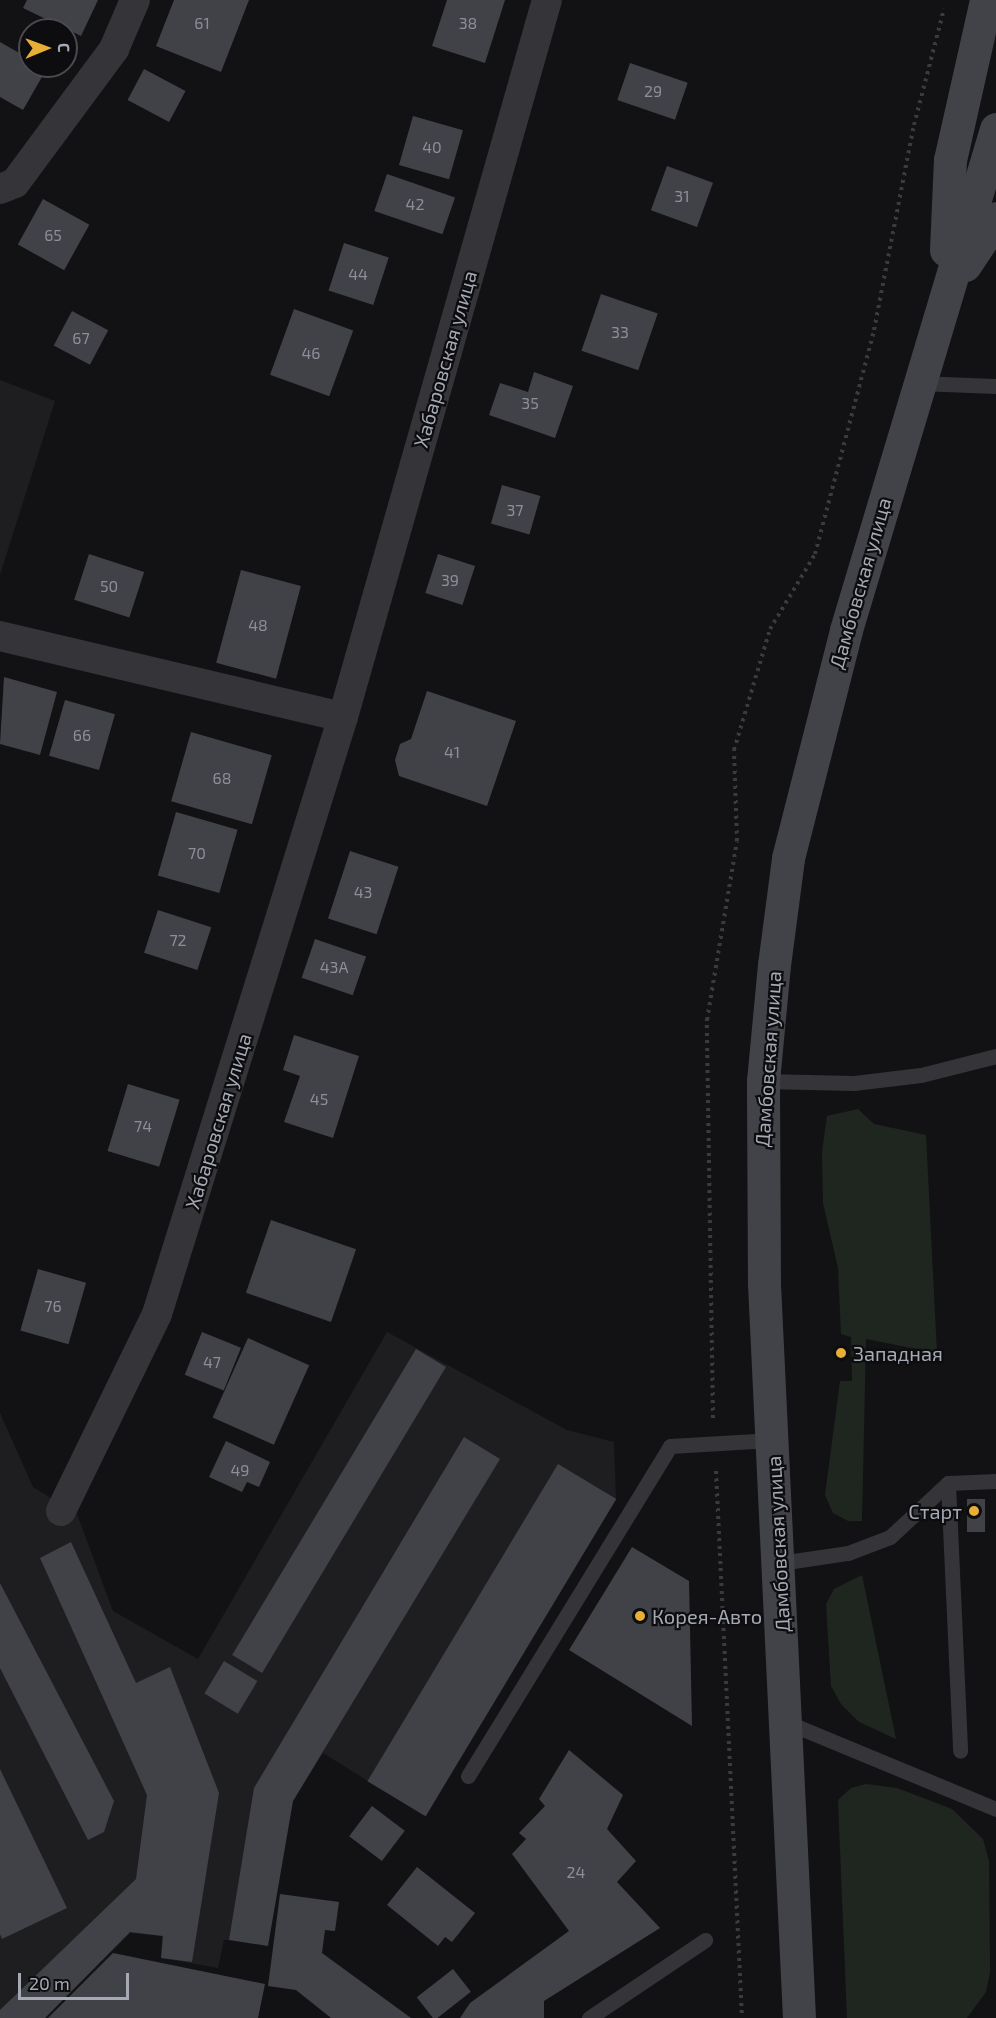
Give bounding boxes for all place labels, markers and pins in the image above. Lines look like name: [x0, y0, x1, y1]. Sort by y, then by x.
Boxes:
place label: Западная: [853, 1341, 943, 1365]
marker: Западная: [834, 1346, 848, 1360]
place label: Старт: [908, 1499, 962, 1523]
marker: Старт: [967, 1504, 981, 1518]
place label: Корея-Авто: [652, 1604, 762, 1628]
marker: Корея-Авто: [633, 1609, 647, 1623]

